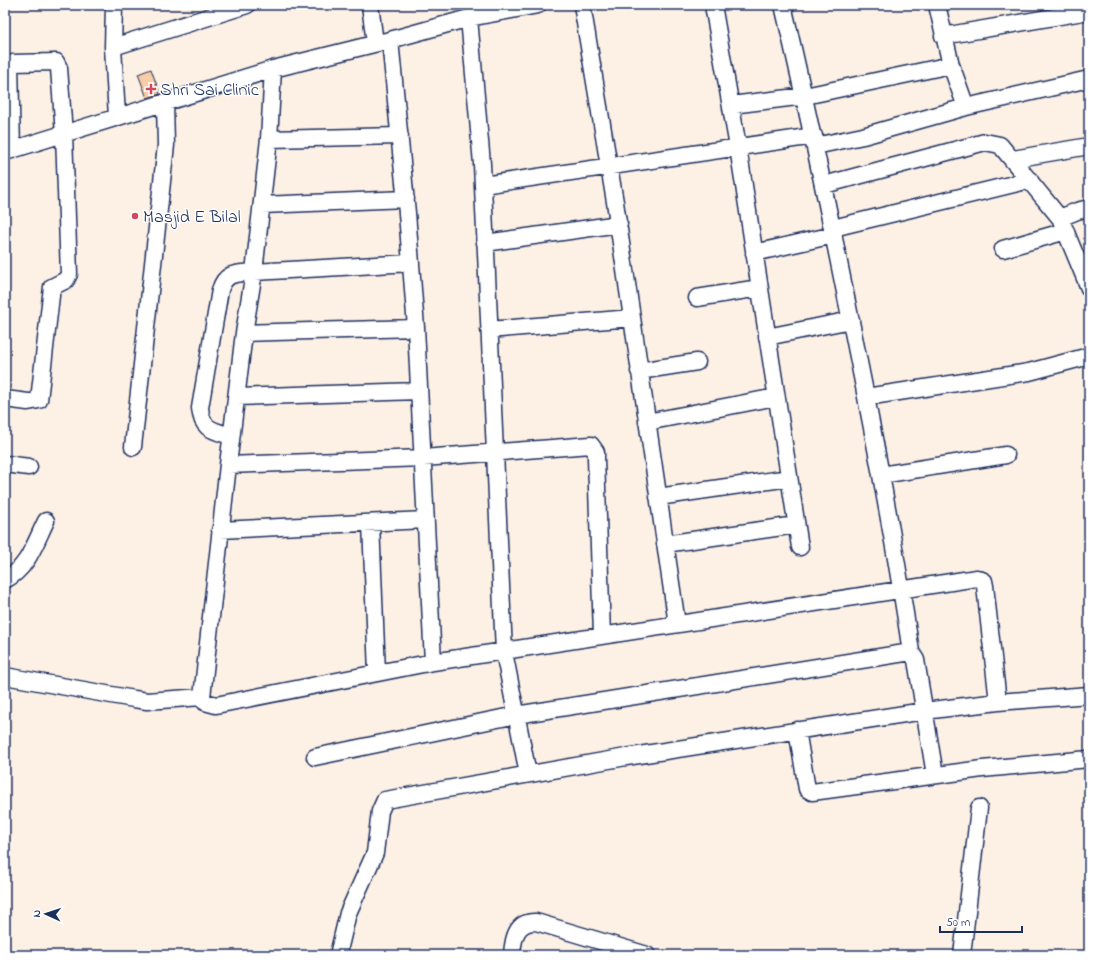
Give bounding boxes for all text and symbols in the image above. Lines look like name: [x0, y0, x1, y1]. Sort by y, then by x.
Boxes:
place label: Shri Sai Clinic: [160, 78, 259, 104]
marker: Shri Sai Clinic: [145, 83, 157, 95]
place label: Masjid E Bilal: [143, 205, 241, 231]
marker: Masjid E Bilal: [130, 211, 140, 221]
north arrow: [26, 894, 66, 934]
scale bar: [940, 908, 1022, 934]
text: N: [29, 909, 45, 918]
text: 50 m: [946, 914, 970, 932]

